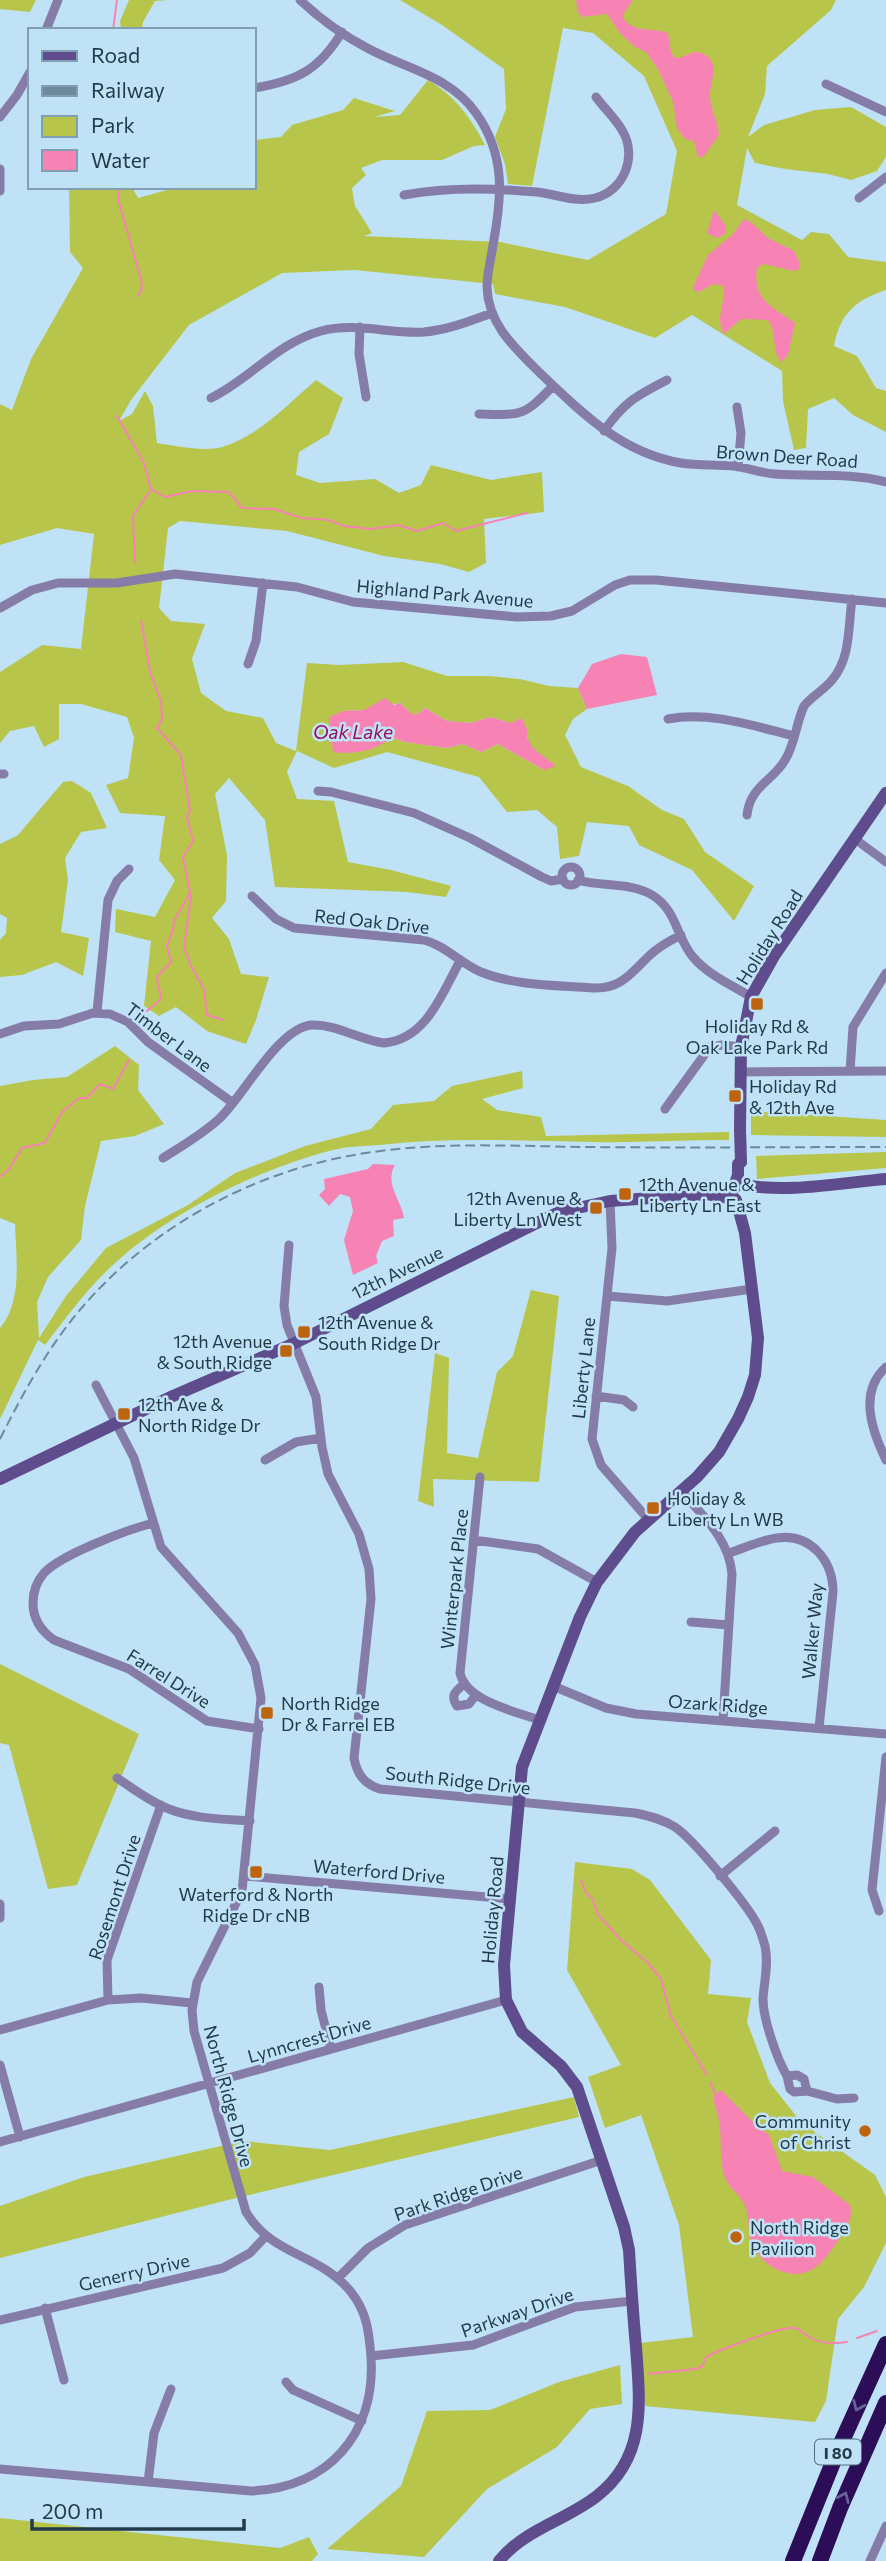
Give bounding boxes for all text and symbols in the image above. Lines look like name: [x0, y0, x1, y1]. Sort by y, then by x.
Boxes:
legend: [28, 28, 256, 189]
text: Road: [91, 42, 140, 67]
text: Railway: [91, 77, 165, 102]
text: Park: [91, 112, 135, 137]
text: Water: [91, 147, 150, 172]
street label: Brown Deer Road: [715, 440, 859, 472]
street label: Highland Park Avenue: [356, 574, 534, 612]
water label: Oak Lake: [313, 720, 393, 743]
street label: Holiday Road: [731, 885, 807, 989]
street label: Red Oak Drive: [313, 904, 431, 938]
marker: Holiday Rd & Oak Lake Park Rd: [749, 996, 765, 1012]
street label: Timber Lane: [122, 997, 216, 1077]
place label: Holiday Rd & Oak Lake Park Rd: [686, 1015, 828, 1058]
place label: Holiday Rd & 12th Ave: [749, 1075, 837, 1118]
marker: Holiday Rd & 12th Ave: [727, 1088, 743, 1104]
place label: 12th Avenue & Liberty Ln East: [639, 1173, 761, 1216]
marker: 12th Avenue & Liberty Ln East: [617, 1186, 633, 1202]
place label: 12th Avenue & Liberty Ln West: [453, 1187, 582, 1230]
marker: 12th Avenue & Liberty Ln West: [588, 1200, 604, 1216]
street label: 12th Avenue: [348, 1240, 446, 1304]
place label: 12th Avenue & South Ridge Dr: [318, 1311, 441, 1354]
street label: Liberty Lane: [567, 1316, 599, 1420]
marker: 12th Avenue & South Ridge Dr: [296, 1324, 312, 1340]
place label: 12th Avenue & South Ridge: [157, 1330, 272, 1373]
marker: 12th Avenue & South Ridge: [278, 1343, 294, 1359]
place label: 12th Ave & North Ridge Dr: [138, 1393, 261, 1436]
marker: 12th Ave & North Ridge Dr: [116, 1406, 132, 1422]
place label: Holiday & Liberty Ln WB: [667, 1487, 783, 1530]
marker: Holiday & Liberty Ln WB: [645, 1500, 661, 1516]
street label: Winterpark Place: [436, 1508, 472, 1650]
street label: Walker Way: [797, 1582, 827, 1680]
street label: Farrel Drive: [123, 1644, 215, 1712]
street label: Ozark Ridge: [668, 1690, 768, 1718]
place label: North Ridge Dr & Farrel EB: [281, 1692, 395, 1735]
marker: North Ridge Dr & Farrel EB: [259, 1705, 275, 1721]
street label: South Ridge Drive: [384, 1761, 532, 1799]
street label: Rosemont Drive: [83, 1831, 145, 1963]
street label: Waterford Drive: [312, 1854, 446, 1888]
street label: Holiday Road: [476, 1855, 508, 1965]
marker: Waterford & North Ridge Dr cNB: [248, 1864, 264, 1880]
place label: Waterford & North Ridge Dr cNB: [179, 1883, 333, 1926]
street label: Lynncrest Drive: [245, 2011, 373, 2067]
street label: North Ridge Drive: [200, 2023, 258, 2169]
place label: Community of Christ: [755, 2110, 851, 2153]
marker: Community of Christ: [857, 2123, 873, 2139]
street label: Park Ridge Drive: [391, 2161, 525, 2225]
place label: North Ridge Pavilion: [750, 2216, 849, 2259]
marker: North Ridge Pavilion: [728, 2229, 744, 2245]
street label: Generry Drive: [76, 2249, 192, 2295]
street label: Parkway Drive: [458, 2282, 576, 2342]
one-way arrow: [852, 2399, 866, 2411]
road number: I 80: [815, 2440, 861, 2464]
scale bar: [32, 2488, 243, 2532]
one-way arrow: [836, 2492, 850, 2505]
text: 200 m: [42, 2498, 103, 2523]

